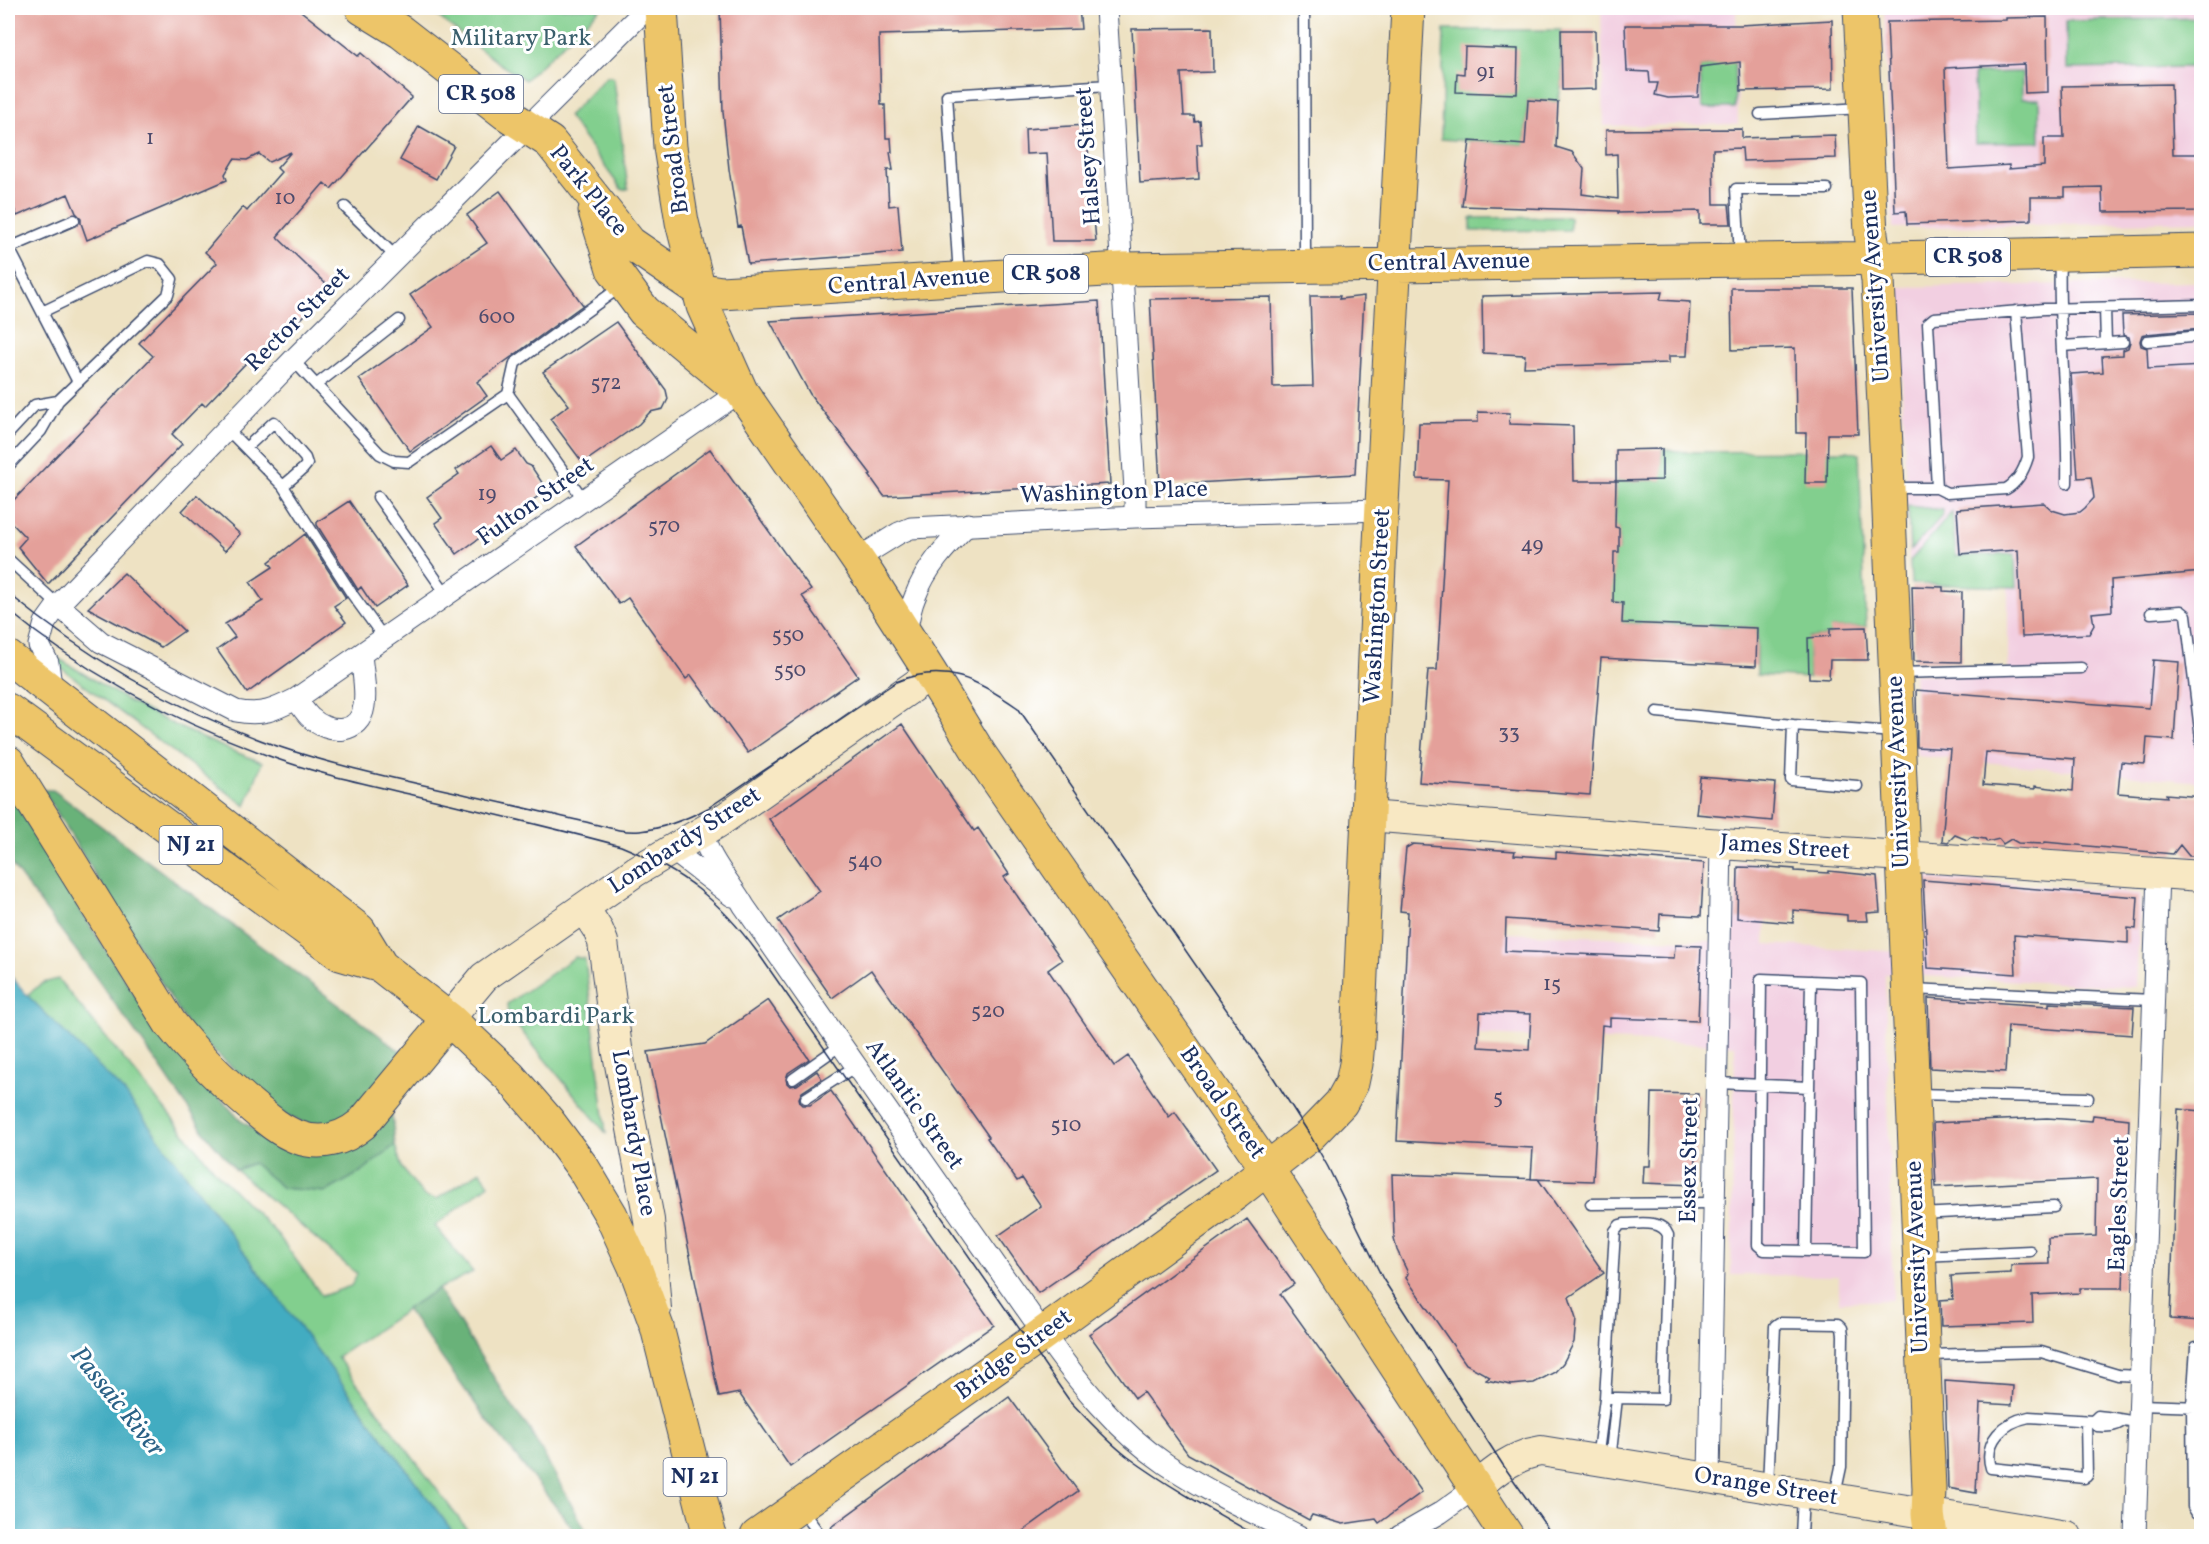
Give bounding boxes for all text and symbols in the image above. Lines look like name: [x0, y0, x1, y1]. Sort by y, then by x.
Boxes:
park label: Military Park: [451, 22, 591, 56]
house number: 91: [1476, 58, 1496, 87]
road number: CR 508: [439, 75, 523, 113]
street label: Broad Street: [649, 82, 699, 216]
street label: Halsey Street: [1067, 86, 1111, 226]
house number: 1: [146, 124, 154, 153]
street label: Park Place: [540, 138, 636, 244]
house number: 10: [275, 184, 295, 213]
street label: University Avenue: [1852, 188, 1900, 384]
road number: CR 508: [1926, 238, 2010, 276]
street label: Central Avenue: [1368, 245, 1530, 281]
road number: CR 508: [1004, 255, 1088, 293]
street label: Central Avenue: [827, 259, 991, 305]
street label: Rector Street: [238, 260, 358, 380]
house number: 600: [479, 303, 515, 332]
house number: 572: [590, 369, 622, 398]
street label: Fulton Street: [470, 449, 602, 555]
street label: Washington Place: [1019, 473, 1209, 513]
house number: 19: [477, 480, 497, 509]
street label: Washington Street: [1356, 507, 1400, 705]
house number: 570: [648, 512, 680, 541]
house number: 49: [1521, 531, 1544, 560]
house number: 550: [772, 621, 804, 650]
house number: 550: [774, 656, 806, 685]
street label: University Avenue: [1879, 675, 1919, 869]
house number: 33: [1498, 718, 1520, 747]
street label: Lombardy Street: [602, 779, 768, 903]
road number: NJ 21: [160, 826, 222, 864]
street label: James Street: [1719, 826, 1851, 870]
house number: 540: [848, 847, 882, 876]
house number: 15: [1543, 970, 1561, 999]
house number: 520: [971, 997, 1005, 1026]
park label: Lombardi Park: [477, 1000, 635, 1034]
street label: Atlantic Street: [856, 1033, 972, 1177]
street label: Broad Street: [1171, 1040, 1273, 1166]
street label: Lombardy Place: [602, 1047, 664, 1219]
house number: 5: [1493, 1083, 1503, 1112]
street label: Essex Street: [1672, 1096, 1708, 1224]
house number: 510: [1051, 1111, 1081, 1140]
street label: Eagles Street: [2101, 1136, 2139, 1272]
street label: University Avenue: [1898, 1160, 1938, 1354]
street label: Bridge Street: [949, 1301, 1079, 1409]
water label: Passaic River: [61, 1339, 173, 1465]
road number: NJ 21: [664, 1458, 726, 1496]
street label: Orange Street: [1692, 1459, 1840, 1515]

